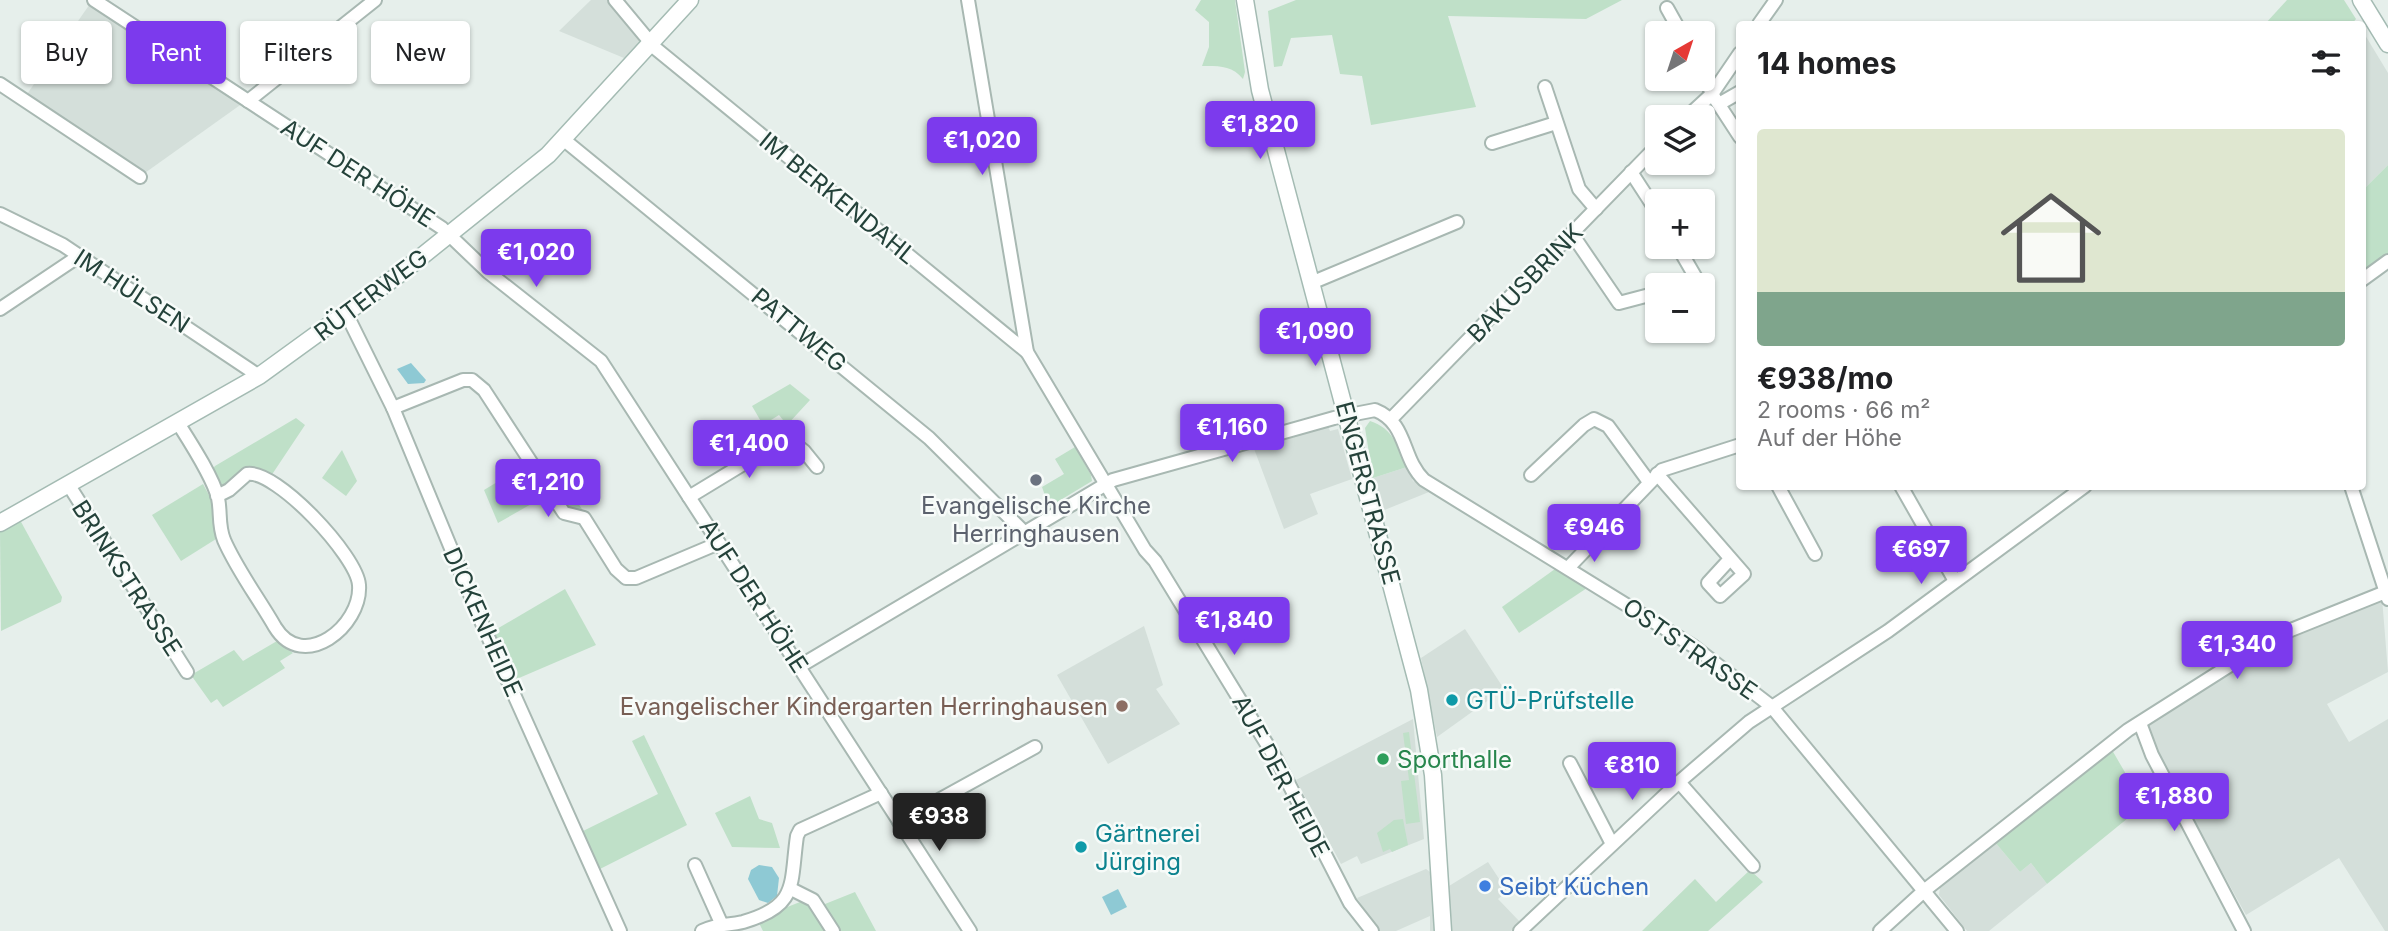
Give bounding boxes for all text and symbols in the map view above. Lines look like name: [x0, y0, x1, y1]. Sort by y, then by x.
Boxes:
chip: Buy: [21, 21, 112, 84]
chip: Rent: [126, 21, 226, 84]
chip: Filters: [240, 21, 357, 84]
chip: New: [371, 21, 470, 84]
north arrow: [1645, 21, 1715, 91]
map controls: [1645, 21, 1715, 343]
icon: filters: [2307, 44, 2345, 82]
text: 14 homes: [1757, 45, 1896, 81]
pin: €1,820: [1203, 102, 1317, 161]
button: layers: [1645, 105, 1715, 175]
text: €1,820: [1221, 110, 1299, 138]
street label: AUF DER HÖHE: [276, 113, 440, 233]
pin: €1,020: [925, 118, 1039, 177]
street label: IM BERKENDAHL: [754, 126, 922, 270]
text: €1,020: [943, 126, 1021, 154]
icon: home: [1988, 175, 2114, 301]
button: +: [1645, 189, 1715, 259]
street label: BAKUSBRINK: [1461, 218, 1589, 348]
pin: €1,020: [479, 230, 593, 289]
text: €1,020: [497, 238, 575, 266]
street label: IM HÜLSEN: [69, 243, 195, 339]
street label: RÜTERWEG: [309, 243, 433, 347]
button: −: [1645, 273, 1715, 343]
street label: PATTWEG: [746, 282, 852, 378]
pin: €1,090: [1258, 308, 1372, 368]
text: €1,090: [1276, 317, 1354, 345]
text: €938/mo: [1757, 360, 1893, 396]
text: 2 rooms · 66 m²: [1757, 396, 1931, 424]
street label: ENGERSTRASSE: [1330, 398, 1406, 588]
pin: €1,160: [1175, 405, 1289, 464]
text: €1,160: [1196, 413, 1268, 441]
pin: €1,400: [692, 420, 806, 480]
text: Auf der Höhe: [1757, 424, 1902, 452]
text: €1,400: [709, 429, 789, 457]
pin: €1,210: [491, 460, 605, 519]
text: €1,210: [511, 468, 585, 496]
marker: Evangelische Kirche Herringhausen: [1028, 472, 1044, 488]
place label: Evangelische Kirche Herringhausen: [921, 491, 1151, 548]
street label: BRINKSTRASSE: [66, 495, 188, 661]
pin: €946: [1553, 504, 1635, 564]
text: €946: [1563, 513, 1625, 541]
street label: AUF DER HÖHE: [694, 514, 814, 678]
pin: €697: [1880, 526, 1962, 586]
text: €697: [1892, 535, 1950, 563]
street label: DICKENHEIDE: [437, 543, 529, 701]
street label: OSTSTRASSE: [1617, 592, 1763, 706]
pin: €1,840: [1177, 598, 1291, 657]
text: €1,840: [1195, 606, 1273, 634]
pin: €1,340: [2180, 622, 2294, 681]
text: €1,340: [2198, 630, 2276, 658]
place label: GTÜ-Prüfstelle: [1466, 686, 1634, 715]
street label: AUF DER HEIDE: [1226, 690, 1336, 862]
place label: Evangelischer Kindergarten Herringhausen: [620, 692, 1108, 721]
marker: GTÜ-Prüfstelle: [1444, 692, 1460, 708]
marker: Evangelischer Kindergarten Herringhausen: [1114, 698, 1130, 714]
pin: €810: [1591, 742, 1673, 802]
place label: Sporthalle: [1397, 745, 1512, 774]
marker: Sporthalle: [1375, 751, 1391, 767]
text: €810: [1604, 751, 1660, 779]
pin: €1,880: [2117, 774, 2231, 833]
text: €1,880: [2135, 782, 2213, 810]
pin: €938: [898, 794, 980, 853]
text: €938: [909, 802, 969, 830]
place label: Gärtnerei Jürging: [1095, 819, 1200, 876]
marker: Gärtnerei Jürging: [1073, 839, 1089, 855]
place label: Seibt Küchen: [1499, 872, 1649, 901]
marker: Seibt Küchen: [1477, 878, 1493, 894]

